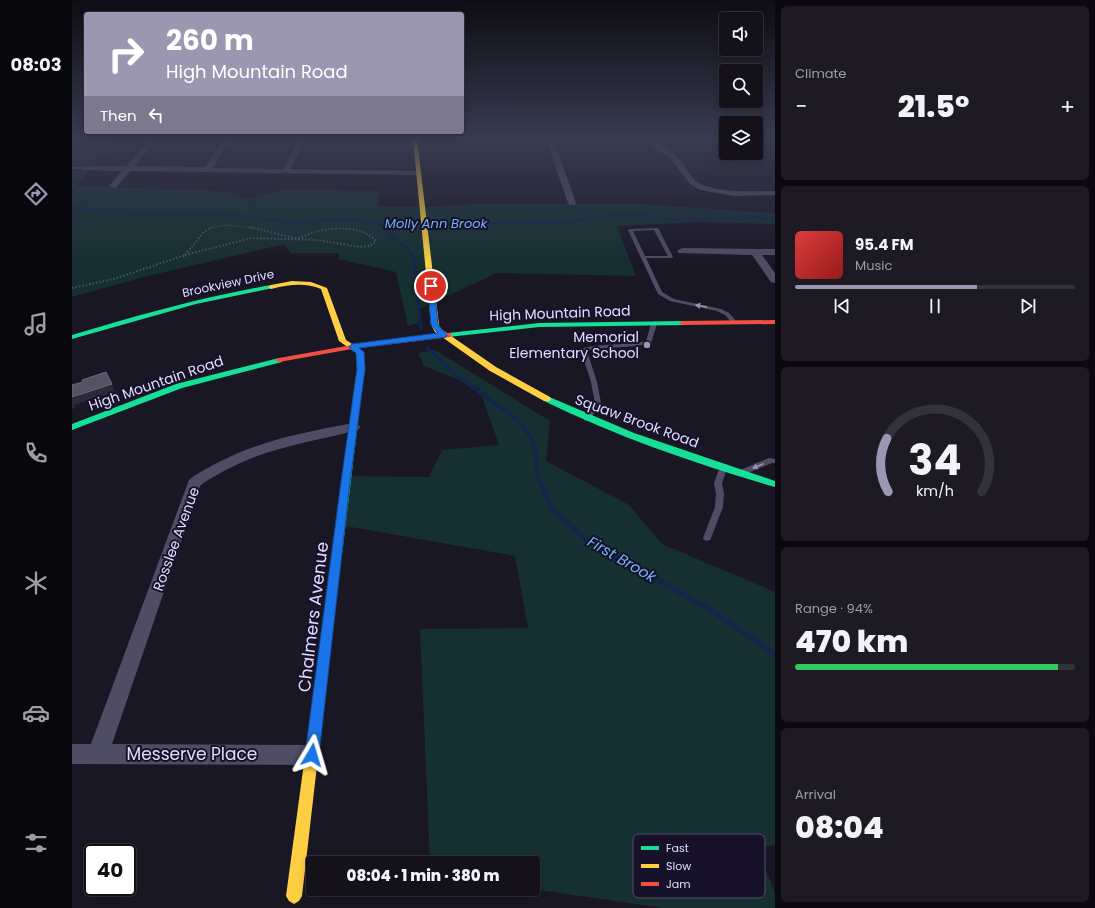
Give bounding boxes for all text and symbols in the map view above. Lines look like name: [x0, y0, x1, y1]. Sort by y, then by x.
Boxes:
map controls: [719, 12, 763, 160]
button: sound: [719, 12, 763, 56]
text: 260 m: [166, 21, 254, 60]
icon: right: [100, 28, 152, 80]
text: 08:03: [10, 52, 62, 77]
text: High Mountain Road: [166, 59, 348, 84]
button: search: [719, 64, 763, 108]
text: Climate: [795, 64, 846, 83]
text: 21.5°: [898, 85, 969, 128]
text: −: [795, 91, 807, 122]
text: +: [1060, 91, 1075, 122]
icon: left: [145, 104, 167, 126]
text: Then: [100, 105, 137, 126]
button: layers: [719, 116, 763, 160]
icon: directions: [22, 180, 50, 208]
water label: Molly Ann Brook: [385, 214, 489, 233]
text: 95.4 FM: [855, 234, 914, 255]
text: Music: [855, 256, 892, 275]
street label: Brookview Drive: [180, 265, 276, 301]
pin: [414, 269, 448, 303]
icon: arrive: [420, 275, 442, 297]
icon: previous: [831, 295, 853, 317]
icon: pause: [924, 295, 946, 317]
icon: next: [1017, 295, 1039, 317]
street label: High Mountain Road: [489, 301, 631, 325]
one-way arrow: [695, 303, 708, 309]
icon: music: [22, 310, 50, 338]
place label: Memorial Elementary School: [509, 327, 639, 363]
marker: Memorial Elementary School: [642, 340, 652, 350]
street label: High Mountain Road: [86, 351, 226, 415]
street label: Squaw Brook Road: [572, 389, 702, 453]
text: 34: [908, 431, 962, 490]
icon: phone: [22, 439, 50, 467]
one-way arrow: [752, 463, 764, 469]
text: km/h: [916, 481, 954, 501]
street label: Rosslee Avenue: [148, 484, 204, 594]
water label: First Brook: [584, 531, 661, 588]
street label: Chalmers Avenue: [292, 540, 334, 694]
icon: climate: [22, 569, 50, 597]
text: Range · 94%: [795, 599, 873, 618]
text: 470 km: [795, 620, 908, 663]
icon: car: [22, 699, 50, 727]
position arrow: [291, 734, 333, 776]
street label: Messerve Place: [127, 742, 257, 766]
text: Arrival: [795, 785, 836, 804]
text: 08:04: [795, 806, 884, 849]
icon: filters: [22, 829, 50, 857]
legend: [633, 834, 765, 898]
text: Fast: [666, 840, 689, 856]
speed limit sign: 40: [84, 844, 136, 896]
text: Slow: [666, 858, 691, 874]
text: 08:04 · 1 min · 380 m: [347, 865, 499, 886]
text: Jam: [666, 876, 691, 892]

